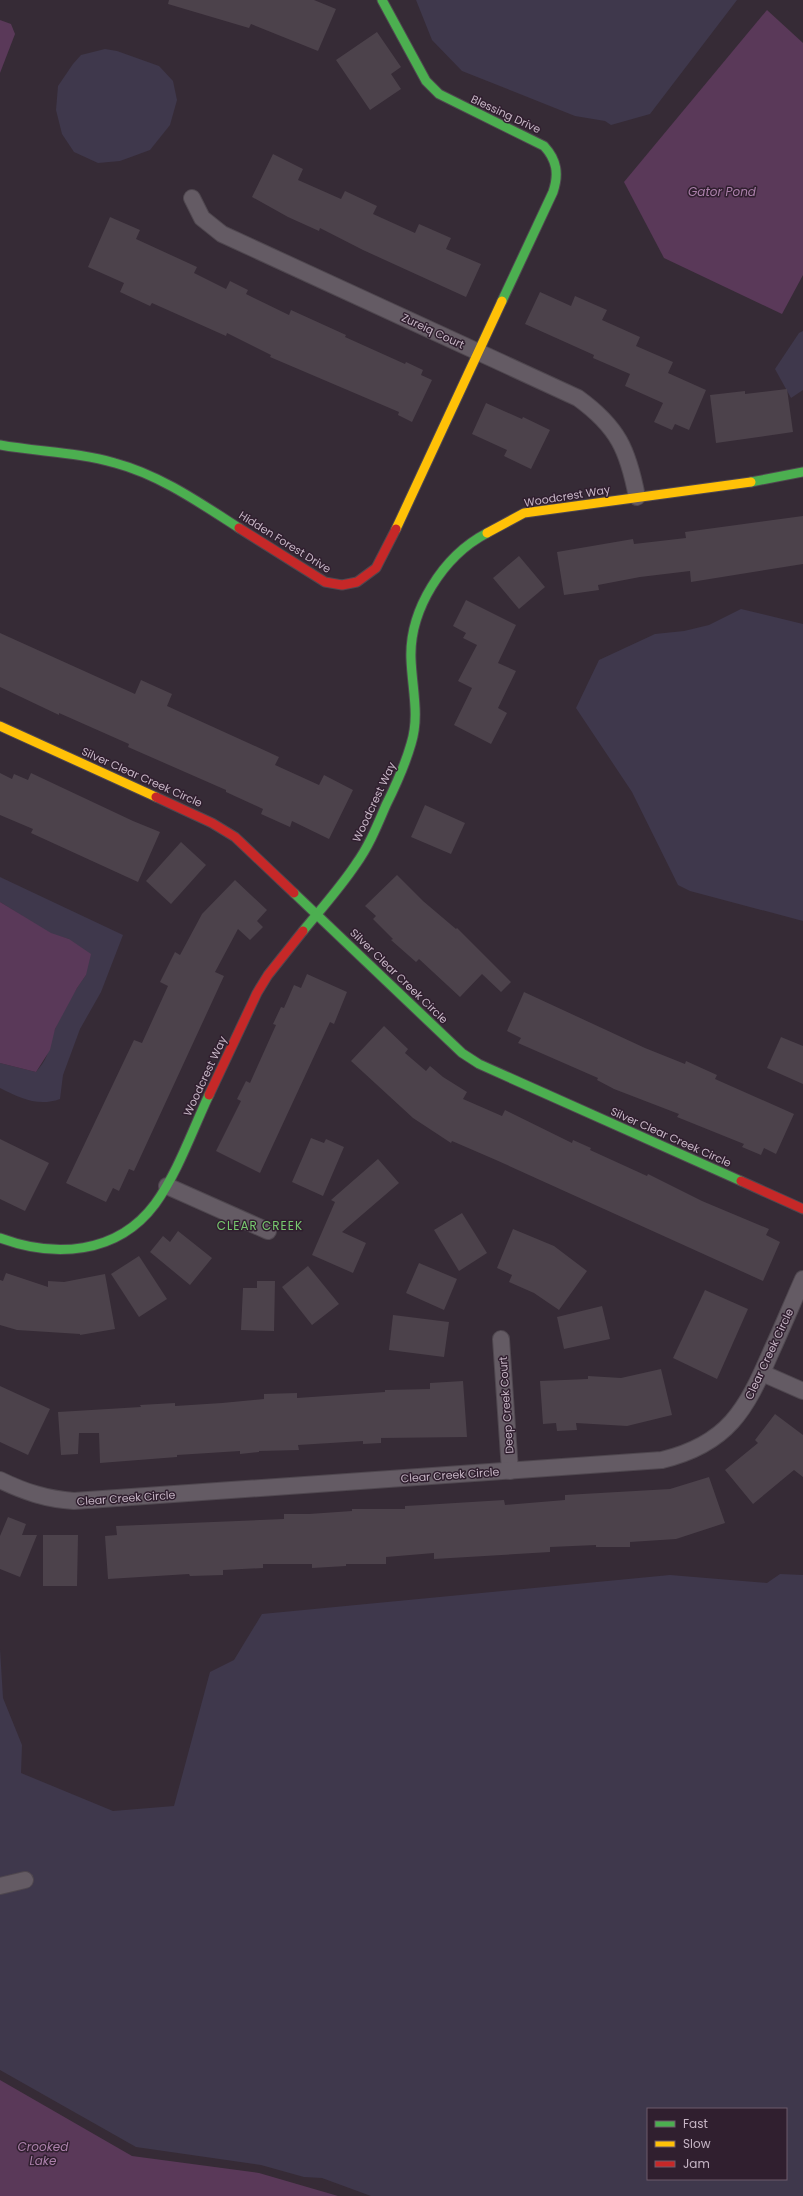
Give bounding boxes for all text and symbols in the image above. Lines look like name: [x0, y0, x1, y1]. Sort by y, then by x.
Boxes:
street label: Blessing Drive: [468, 91, 544, 137]
water label: Gator Pond: [688, 183, 757, 200]
street label: Zureiq Court: [399, 309, 467, 353]
street label: Woodcrest Way: [523, 481, 612, 511]
street label: Hidden Forest Drive: [236, 507, 334, 577]
street label: Silver Clear Creek Circle: [79, 743, 205, 811]
street label: Woodcrest Way: [348, 759, 400, 845]
street label: Silver Clear Creek Circle: [346, 925, 452, 1027]
street label: Woodcrest Way: [179, 1033, 231, 1119]
street label: Silver Clear Creek Circle: [608, 1103, 734, 1171]
district label: CLEAR CREEK: [217, 1217, 303, 1234]
street label: Clear Creek Circle: [741, 1306, 797, 1402]
street label: Deep Creek Court: [495, 1356, 517, 1454]
street label: Clear Creek Circle: [400, 1464, 500, 1486]
street label: Clear Creek Circle: [76, 1487, 176, 1509]
legend: [647, 2108, 787, 2180]
text: Fast: [683, 2115, 708, 2132]
text: Slow: [683, 2135, 711, 2152]
water label: Crooked Lake: [18, 2138, 69, 2169]
text: Jam: [683, 2155, 710, 2172]

